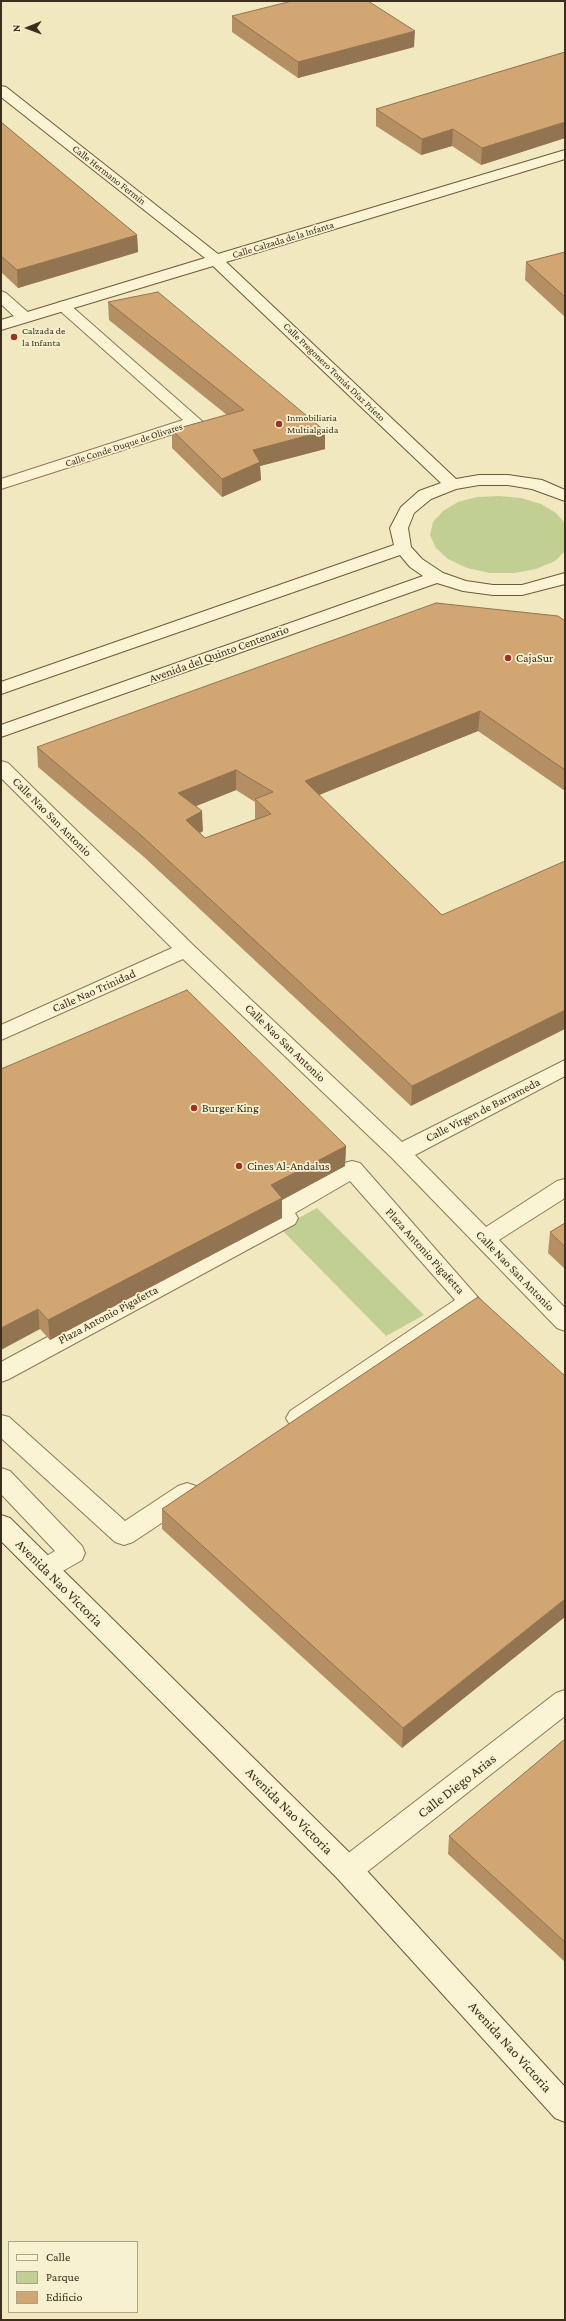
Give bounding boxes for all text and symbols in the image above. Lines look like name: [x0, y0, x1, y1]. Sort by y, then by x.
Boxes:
north arrow: [8, 8, 48, 48]
text: N: [10, 24, 22, 32]
street label: Calle Hermano Fermín: [70, 143, 148, 207]
street label: Calle Calzada de la Infanta: [231, 219, 335, 261]
street label: Calle Pregonero Tomás Díaz Prieto: [281, 320, 387, 424]
place label: Calzada de la Infanta: [22, 325, 65, 348]
marker: Calzada de la Infanta: [9, 332, 19, 342]
place label: Inmobiliaria Multialgaida: [287, 412, 338, 436]
marker: Inmobiliaria Multialgaida: [274, 419, 284, 429]
street label: Calle Conde Duque de Olivares: [64, 420, 184, 470]
street label: Avenida del Quinto Centenario: [147, 622, 291, 686]
place label: CajaSur: [516, 651, 553, 665]
marker: CajaSur: [503, 653, 513, 663]
street label: Calle Nao San Antonio: [9, 774, 95, 860]
street label: Calle Nao Trinidad: [50, 966, 138, 1016]
street label: Calle Nao San Antonio: [242, 1001, 328, 1085]
street label: Calle Virgen de Barrameda: [423, 1075, 543, 1145]
place label: Burger King: [202, 1101, 259, 1115]
marker: Burger King: [189, 1103, 199, 1113]
place label: Cines Al-Andalus: [247, 1159, 330, 1173]
marker: Cines Al-Andalus: [234, 1161, 244, 1171]
street label: Plaza Antonio Pigafetta: [382, 1205, 468, 1297]
street label: Calle Nao San Antonio: [473, 1228, 557, 1314]
street label: Plaza Antonio Pigafetta: [56, 1283, 160, 1347]
street label: Avenida Nao Victoria: [12, 1536, 106, 1630]
street label: Calle Diego Arias: [414, 1750, 500, 1822]
street label: Avenida Nao Victoria: [242, 1764, 336, 1858]
street label: Avenida Nao Victoria: [465, 1998, 555, 2096]
legend: [8, 2241, 138, 2313]
text: Calle: [46, 2250, 70, 2264]
text: Parque: [46, 2270, 79, 2284]
text: Edificio: [46, 2290, 82, 2304]

